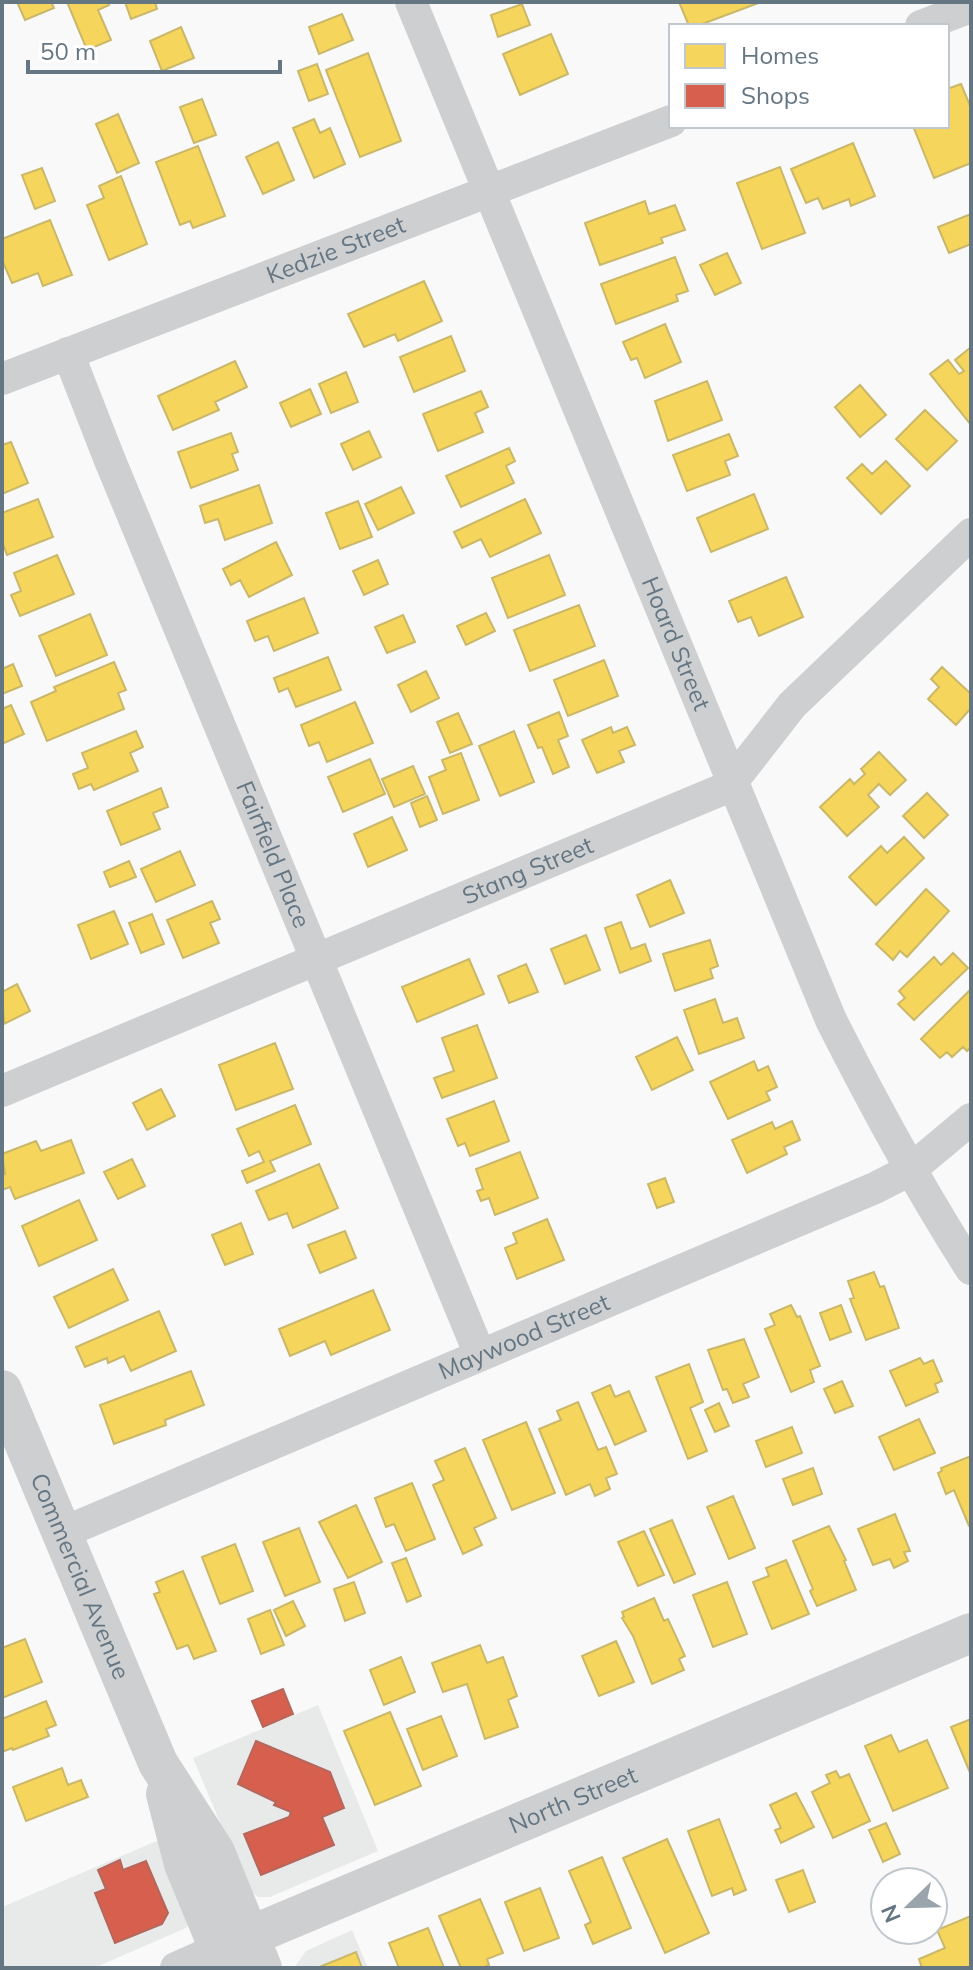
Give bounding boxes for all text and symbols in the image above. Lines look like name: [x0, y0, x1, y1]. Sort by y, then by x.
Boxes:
scale bar: [28, 24, 280, 74]
legend: [669, 24, 949, 128]
text: 50 m: [40, 36, 96, 66]
text: Homes: [741, 40, 819, 70]
text: Shops: [741, 80, 810, 110]
street label: Kedzie Street: [262, 209, 409, 290]
street label: Hoard Street: [636, 572, 718, 715]
street label: Fairfield Place: [230, 776, 318, 932]
street label: Stang Street: [458, 829, 597, 911]
street label: Maywood Street: [434, 1286, 614, 1386]
street label: Commercial Avenue: [24, 1468, 137, 1684]
street label: North Street: [504, 1759, 641, 1840]
north arrow: [869, 1866, 949, 1946]
text: N: [874, 1901, 907, 1927]

